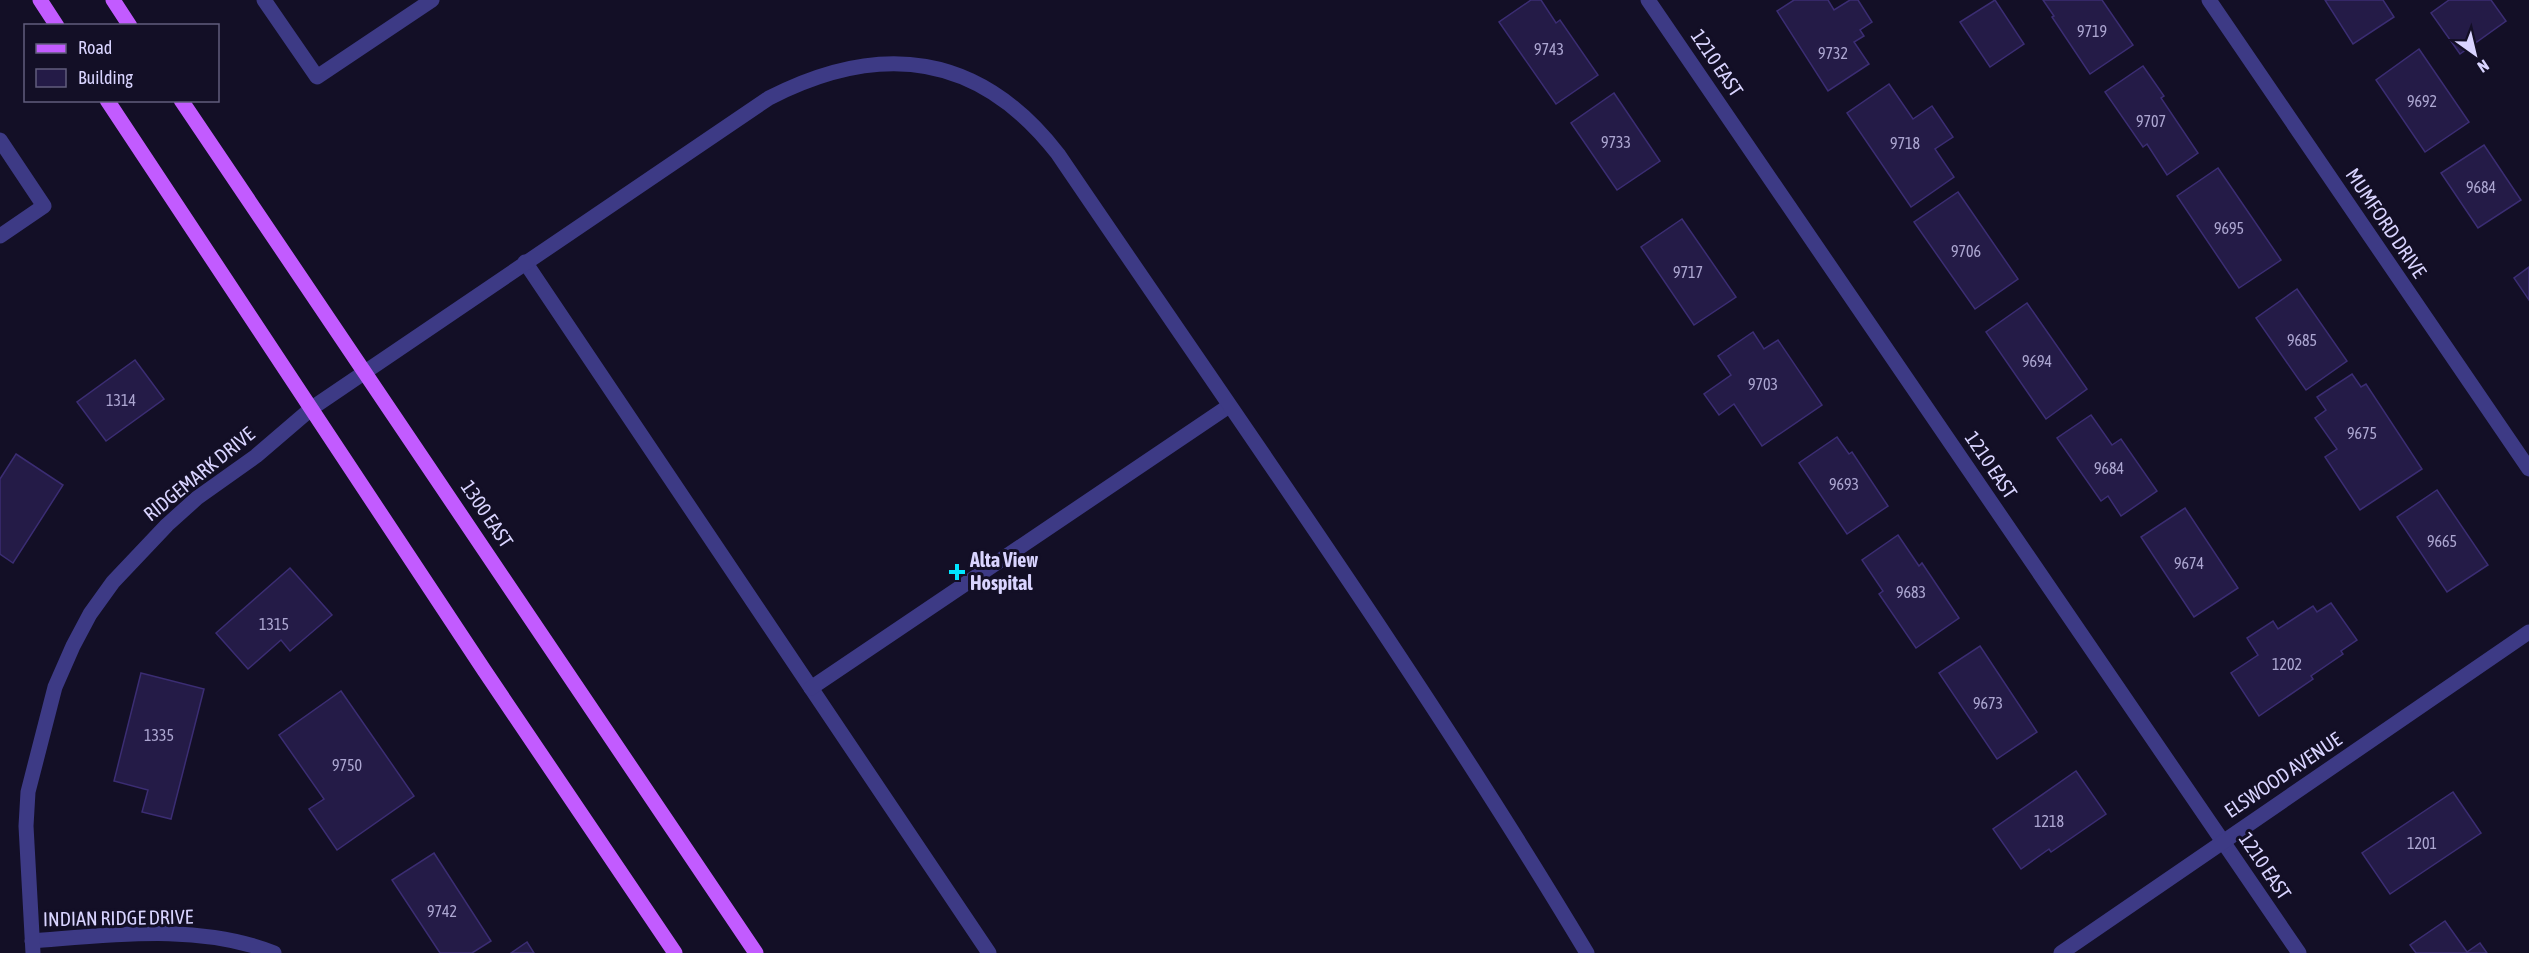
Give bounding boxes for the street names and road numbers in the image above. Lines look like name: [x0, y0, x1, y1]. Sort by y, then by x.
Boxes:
street label: 1210 EAST: [1687, 25, 1748, 101]
street label: MUMFORD DRIVE: [2341, 164, 2432, 282]
street label: RIDGEMARK DRIVE: [139, 422, 259, 525]
street label: 1210 EAST: [1961, 427, 2022, 503]
street label: 1300 EAST: [457, 476, 518, 552]
street label: ELSWOOD AVENUE: [2220, 727, 2346, 822]
street label: 1210 EAST: [2235, 828, 2296, 904]
street label: INDIAN RIDGE DRIVE: [43, 905, 194, 930]

